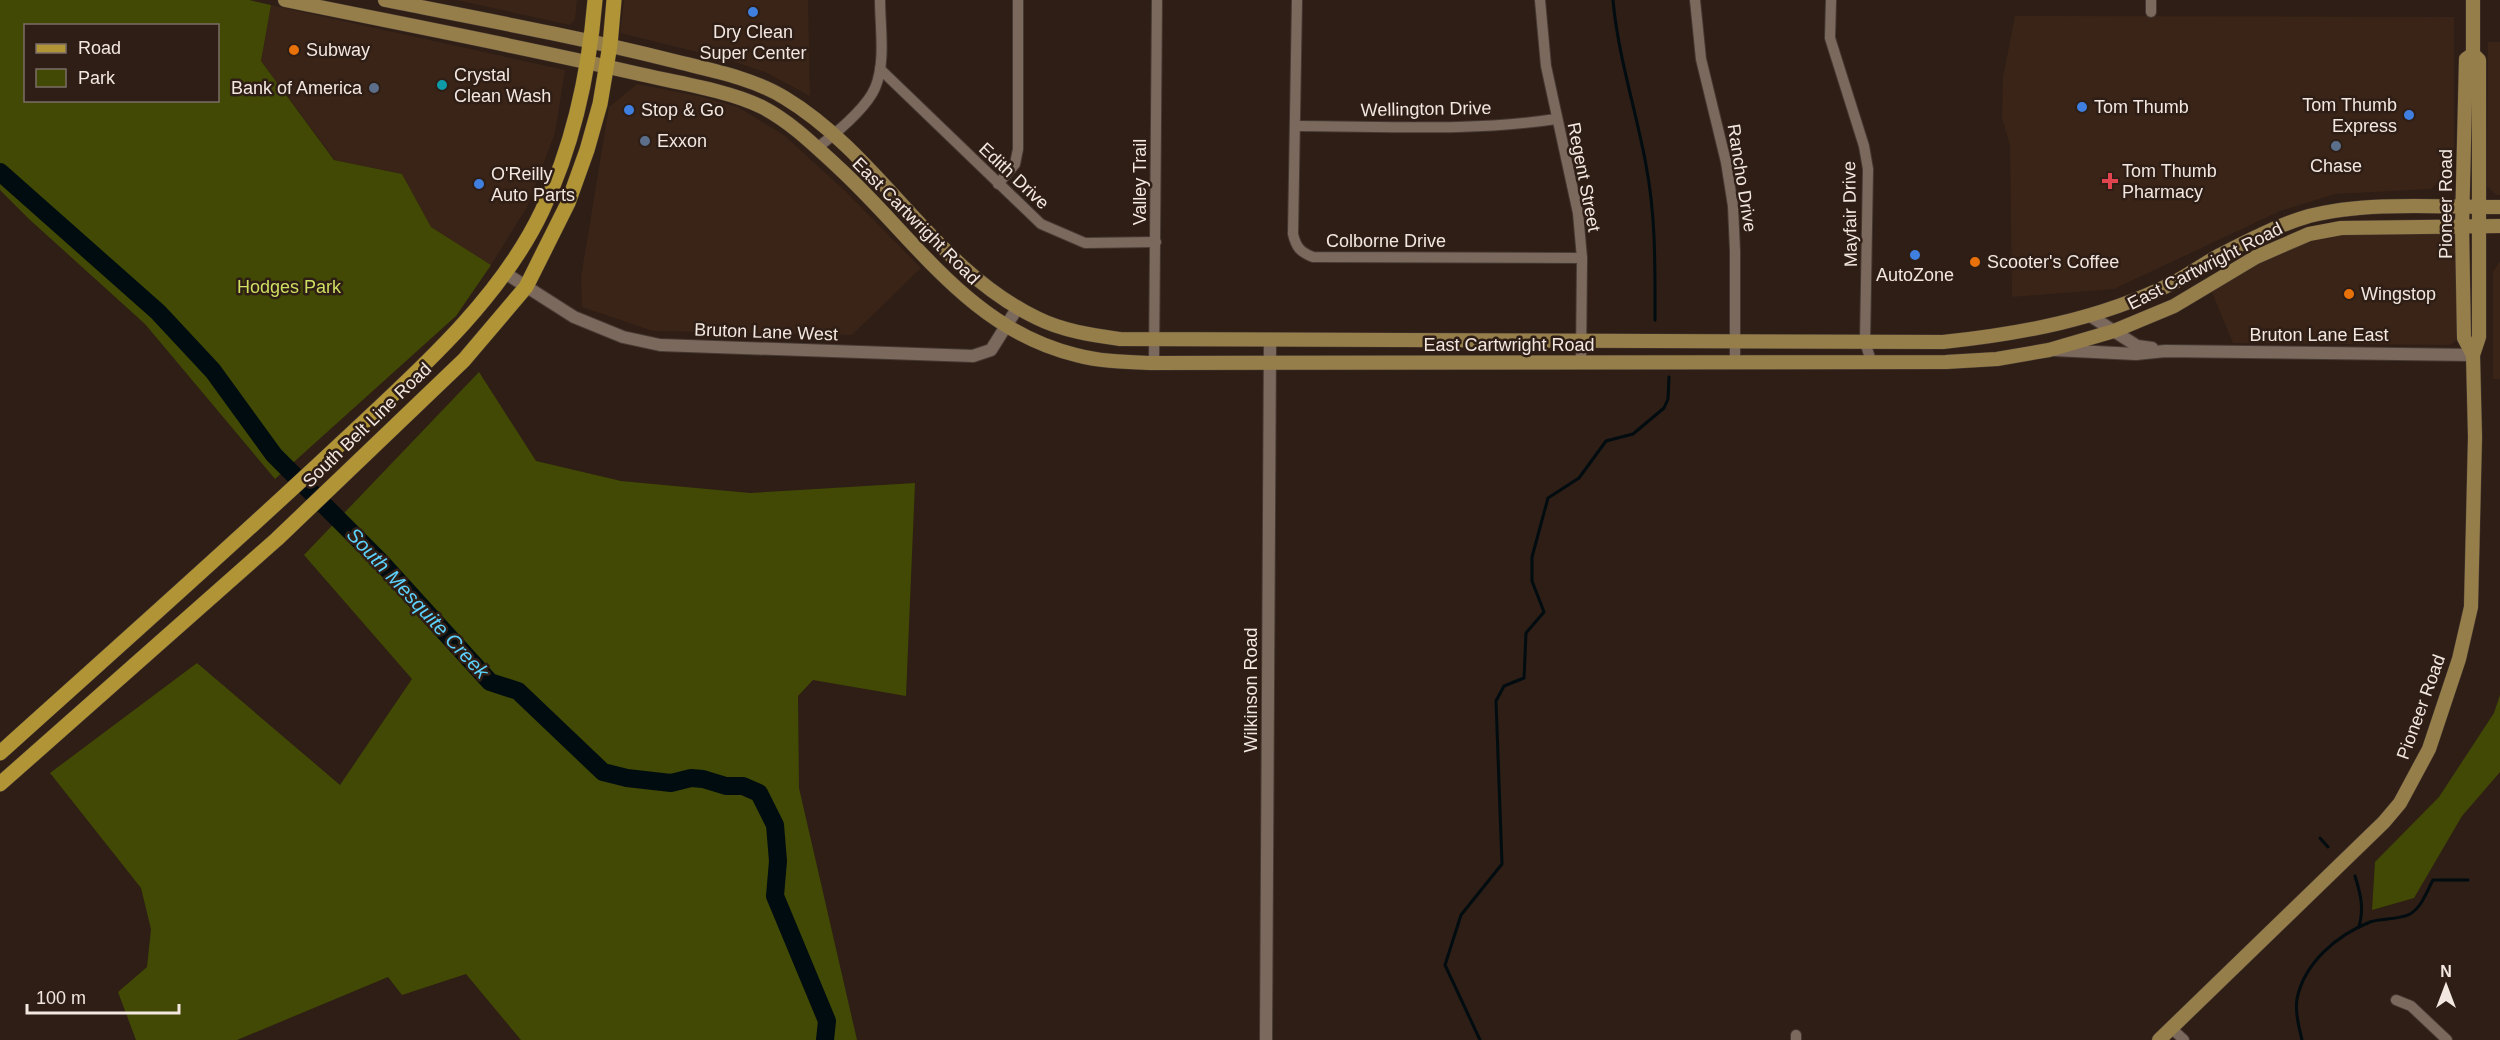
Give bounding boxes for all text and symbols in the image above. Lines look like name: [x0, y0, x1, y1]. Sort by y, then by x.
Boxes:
marker: Dry Clean Super Center: [746, 5, 760, 19]
place label: Dry Clean Super Center: [699, 22, 807, 63]
legend: [24, 24, 219, 102]
text: Road: [78, 38, 121, 58]
place label: Subway: [306, 40, 370, 60]
marker: Subway: [287, 43, 301, 57]
place label: Crystal Clean Wash: [454, 65, 551, 106]
text: Park: [78, 68, 116, 88]
place label: Bank of America: [231, 78, 363, 98]
marker: Crystal Clean Wash: [435, 78, 449, 92]
marker: Bank of America: [367, 81, 381, 95]
place label: Tom Thumb Express: [2302, 95, 2397, 136]
place label: Tom Thumb: [2094, 97, 2189, 117]
street label: Wellington Drive: [1360, 98, 1492, 120]
place label: Stop & Go: [641, 100, 724, 120]
marker: Tom Thumb: [2075, 100, 2089, 114]
marker: Stop & Go: [622, 103, 636, 117]
marker: Tom Thumb Express: [2402, 108, 2416, 122]
street label: Regent Street: [1564, 121, 1604, 233]
street label: Rancho Drive: [1724, 123, 1760, 233]
place label: Exxon: [657, 131, 707, 151]
marker: Exxon: [638, 134, 652, 148]
street label: Edith Drive: [975, 139, 1053, 213]
street label: Valley Trail: [1130, 139, 1150, 225]
marker: Chase: [2329, 139, 2343, 153]
street label: Pioneer Road: [2436, 149, 2456, 259]
street label: East Cartwright Road: [848, 153, 984, 289]
place label: Chase: [2310, 156, 2362, 176]
street label: Mayfair Drive: [1839, 161, 1861, 267]
place label: Tom Thumb Pharmacy: [2122, 161, 2217, 202]
place label: O'Reilly Auto Parts: [491, 164, 575, 205]
marker: Tom Thumb Pharmacy: [2103, 174, 2117, 188]
marker: O'Reilly Auto Parts: [472, 177, 486, 191]
street label: East Cartwright Road: [2124, 218, 2286, 314]
street label: Colborne Drive: [1326, 231, 1446, 251]
marker: AutoZone: [1908, 248, 1922, 262]
place label: Scooter's Coffee: [1987, 252, 2119, 272]
marker: Scooter's Coffee: [1968, 255, 1982, 269]
place label: AutoZone: [1876, 265, 1954, 285]
park label: Hodges Park: [237, 277, 342, 297]
place label: Wingstop: [2361, 284, 2436, 304]
marker: Wingstop: [2342, 287, 2356, 301]
street label: Bruton Lane West: [694, 319, 838, 345]
street label: Bruton Lane East: [2249, 325, 2389, 345]
street label: East Cartwright Road: [1423, 335, 1595, 355]
street label: South Belt Line Road: [299, 359, 435, 491]
water label: South Mesquite Creek: [342, 523, 494, 684]
street label: Wilkinson Road: [1241, 627, 1261, 753]
street label: Pioneer Road: [2393, 652, 2449, 762]
north arrow: [2416, 956, 2476, 1016]
text: N: [2440, 963, 2452, 980]
scale bar: [27, 977, 178, 1015]
text: 100 m: [36, 988, 86, 1008]

